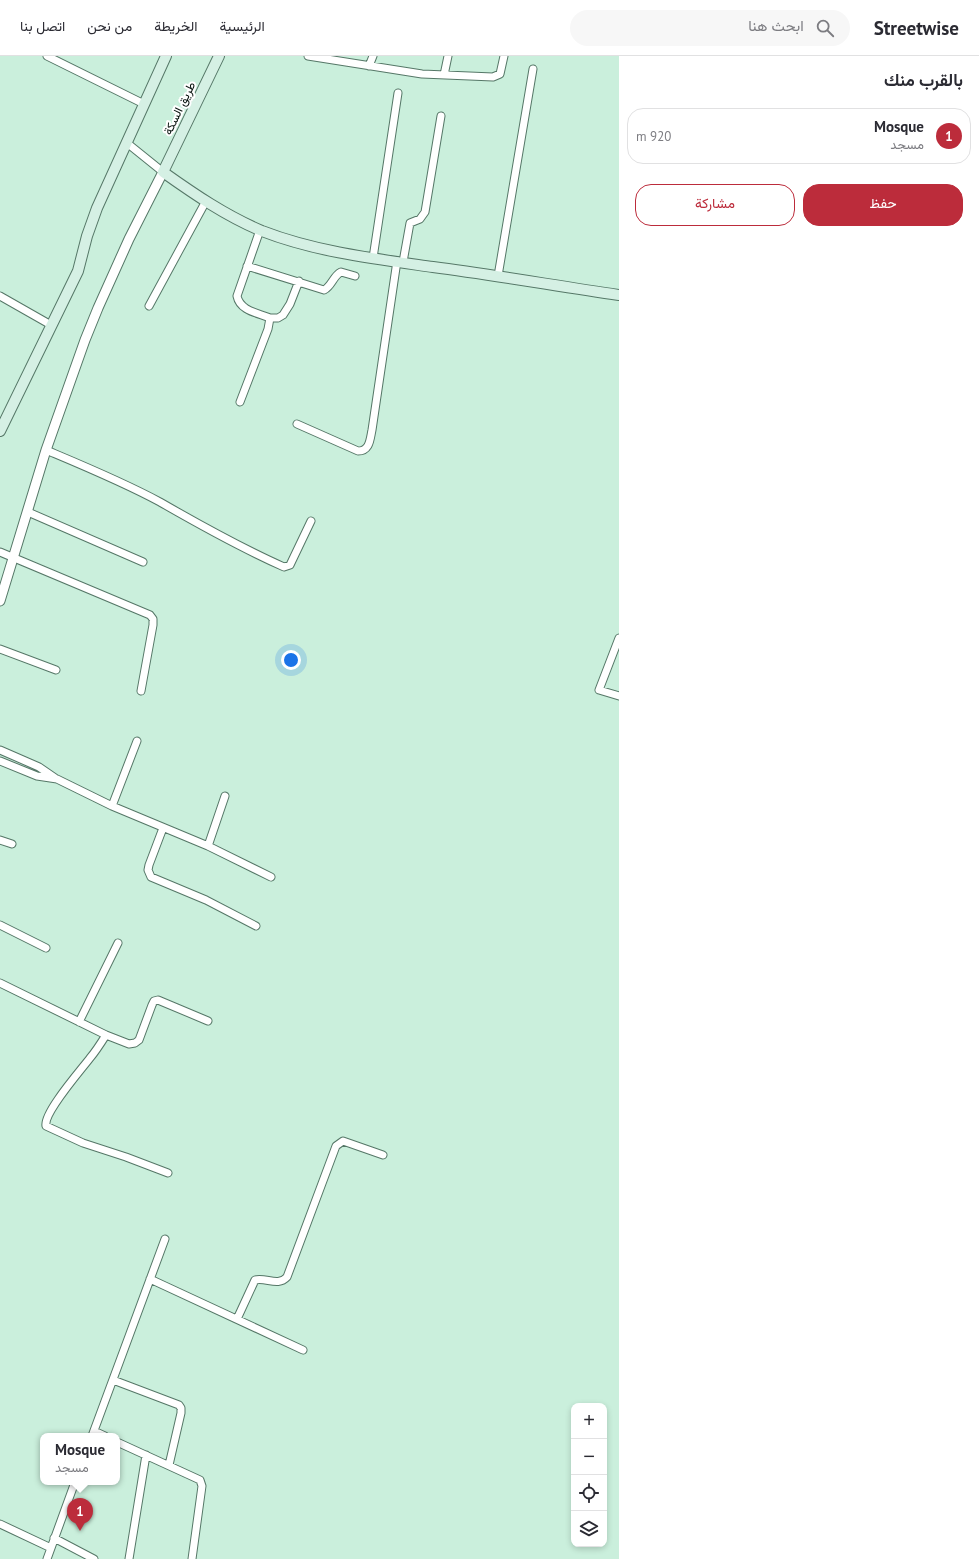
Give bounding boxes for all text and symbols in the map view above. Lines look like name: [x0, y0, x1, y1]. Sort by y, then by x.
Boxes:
search box: [570, 10, 850, 46]
text: ابحث هنا: [748, 16, 804, 35]
text: Streetwise: [874, 16, 959, 40]
text: اتصل بنا: [20, 17, 65, 35]
text: من نحن: [87, 17, 132, 35]
text: الخريطة: [154, 17, 197, 35]
text: الرئيسية: [219, 17, 265, 35]
icon: search: [814, 17, 836, 39]
text: بالقرب منك: [884, 69, 963, 91]
street label: طريق السكة: [160, 79, 199, 138]
text: Mosque: [874, 117, 924, 136]
text: 920 m: [636, 128, 671, 145]
text: 1: [945, 128, 953, 145]
text: مسجد: [890, 136, 924, 153]
button: مشاركة: [635, 184, 795, 226]
button: حفظ: [803, 184, 963, 226]
your location: [281, 650, 301, 670]
map controls: [571, 1403, 607, 1547]
button: +: [571, 1403, 607, 1439]
popup: [40, 1433, 120, 1485]
button: −: [571, 1439, 607, 1475]
text: Mosque: [55, 1440, 105, 1459]
text: مسجد: [55, 1459, 89, 1476]
button: locate: [571, 1475, 607, 1511]
pin: 1: [67, 1498, 93, 1531]
button: layers: [571, 1511, 607, 1547]

